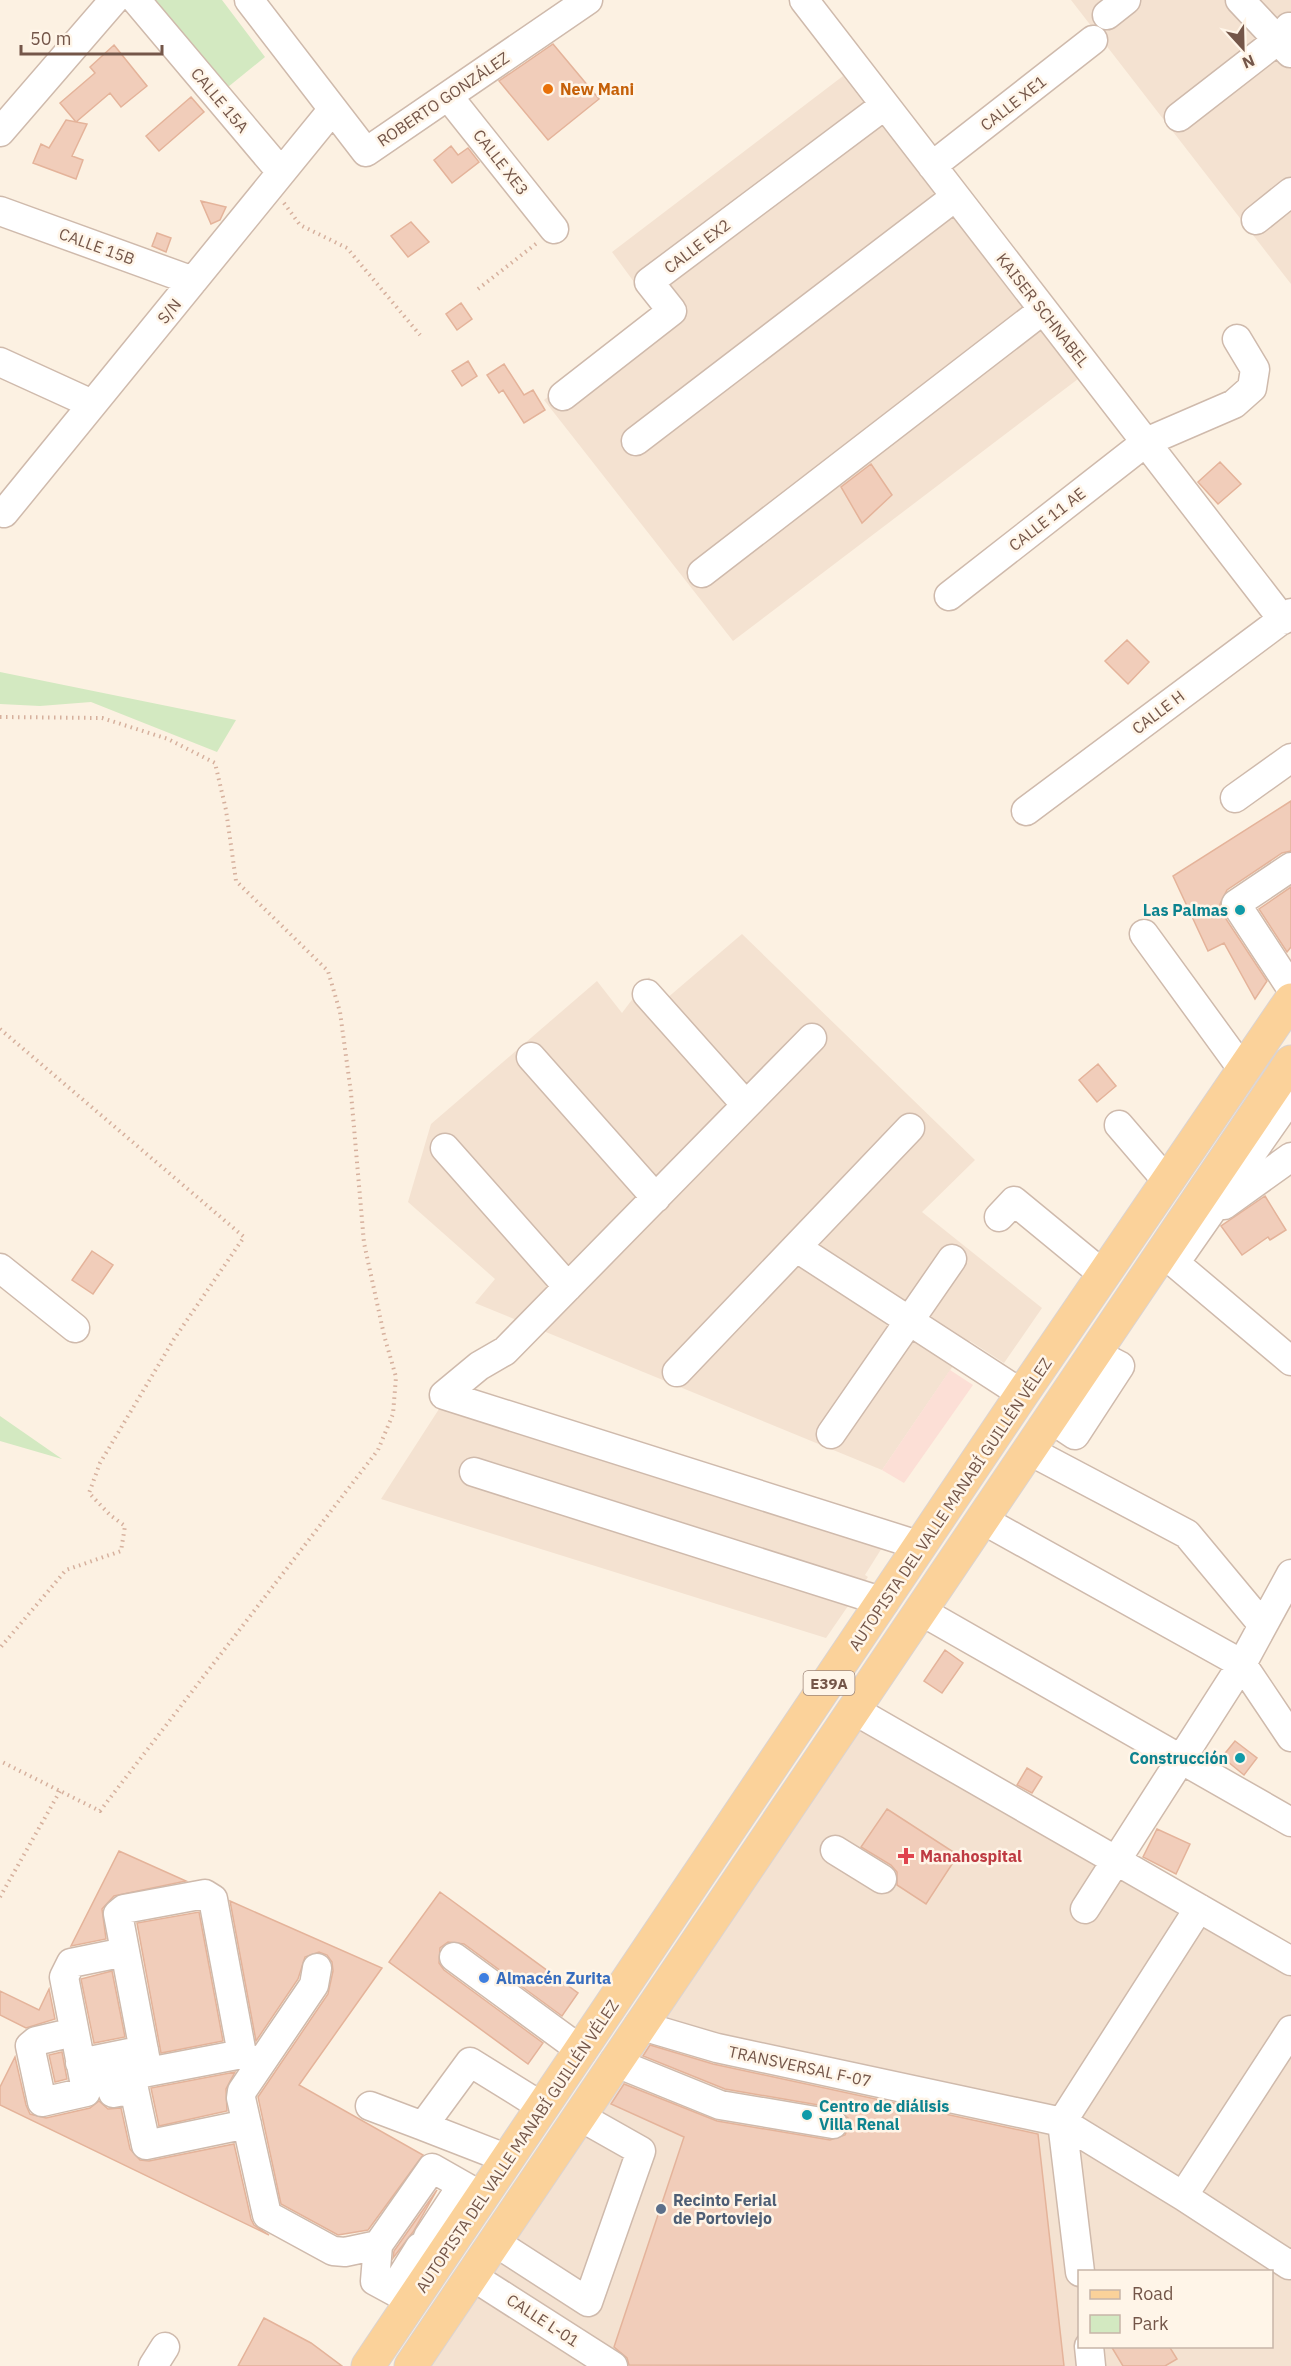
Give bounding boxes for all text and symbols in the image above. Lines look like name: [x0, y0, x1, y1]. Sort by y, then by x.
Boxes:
scale bar: [21, 18, 162, 56]
north arrow: [1213, 18, 1273, 78]
text: 50 m: [30, 27, 72, 50]
street label: ROBERTO GONZÁLEZ: [373, 47, 513, 151]
text: N: [1239, 50, 1258, 73]
street label: CALLE 15A: [187, 63, 253, 137]
street label: CALLE XE1: [976, 71, 1050, 135]
place label: New Mani: [560, 79, 634, 99]
marker: New Mani: [541, 82, 555, 96]
street label: CALLE XE3: [469, 125, 533, 199]
street label: CALLE EX2: [660, 215, 734, 277]
street label: CALLE 15B: [56, 223, 138, 269]
street label: KAISER SCHNABEL: [992, 249, 1094, 371]
street label: S/N: [153, 294, 185, 328]
street label: CALLE 11 AE: [1005, 483, 1089, 555]
street label: CALLE H: [1128, 686, 1188, 738]
place label: Las Palmas: [1143, 900, 1228, 920]
marker: Las Palmas: [1233, 903, 1247, 917]
street label: AUTOPISTA DEL VALLE MANABÍ GUILLÉN VÉLEZ: [843, 1353, 1056, 1654]
road number: E39A: [804, 1671, 854, 1695]
place label: Construcción: [1129, 1748, 1228, 1768]
marker: Construcción: [1233, 1751, 1247, 1765]
place label: Manahospital: [920, 1846, 1022, 1866]
marker: Manahospital: [897, 1847, 915, 1865]
place label: Almacén Zurita: [496, 1968, 611, 1988]
marker: Almacén Zurita: [477, 1971, 491, 1985]
street label: AUTOPISTA DEL VALLE MANABÍ GUILLÉN VÉLEZ: [410, 1995, 623, 2296]
street label: TRANSVERSAL F-07: [727, 2041, 873, 2091]
place label: Centro de diálisis Villa Renal: [819, 2096, 949, 2134]
marker: Centro de diálisis Villa Renal: [800, 2108, 814, 2122]
place label: Recinto Ferial de Portoviejo: [673, 2190, 777, 2228]
marker: Recinto Ferial de Portoviejo: [654, 2202, 668, 2216]
legend: [1078, 2270, 1273, 2348]
text: Road: [1132, 2282, 1173, 2305]
street label: CALLE L-01: [503, 2289, 583, 2351]
text: Park: [1132, 2312, 1169, 2335]

